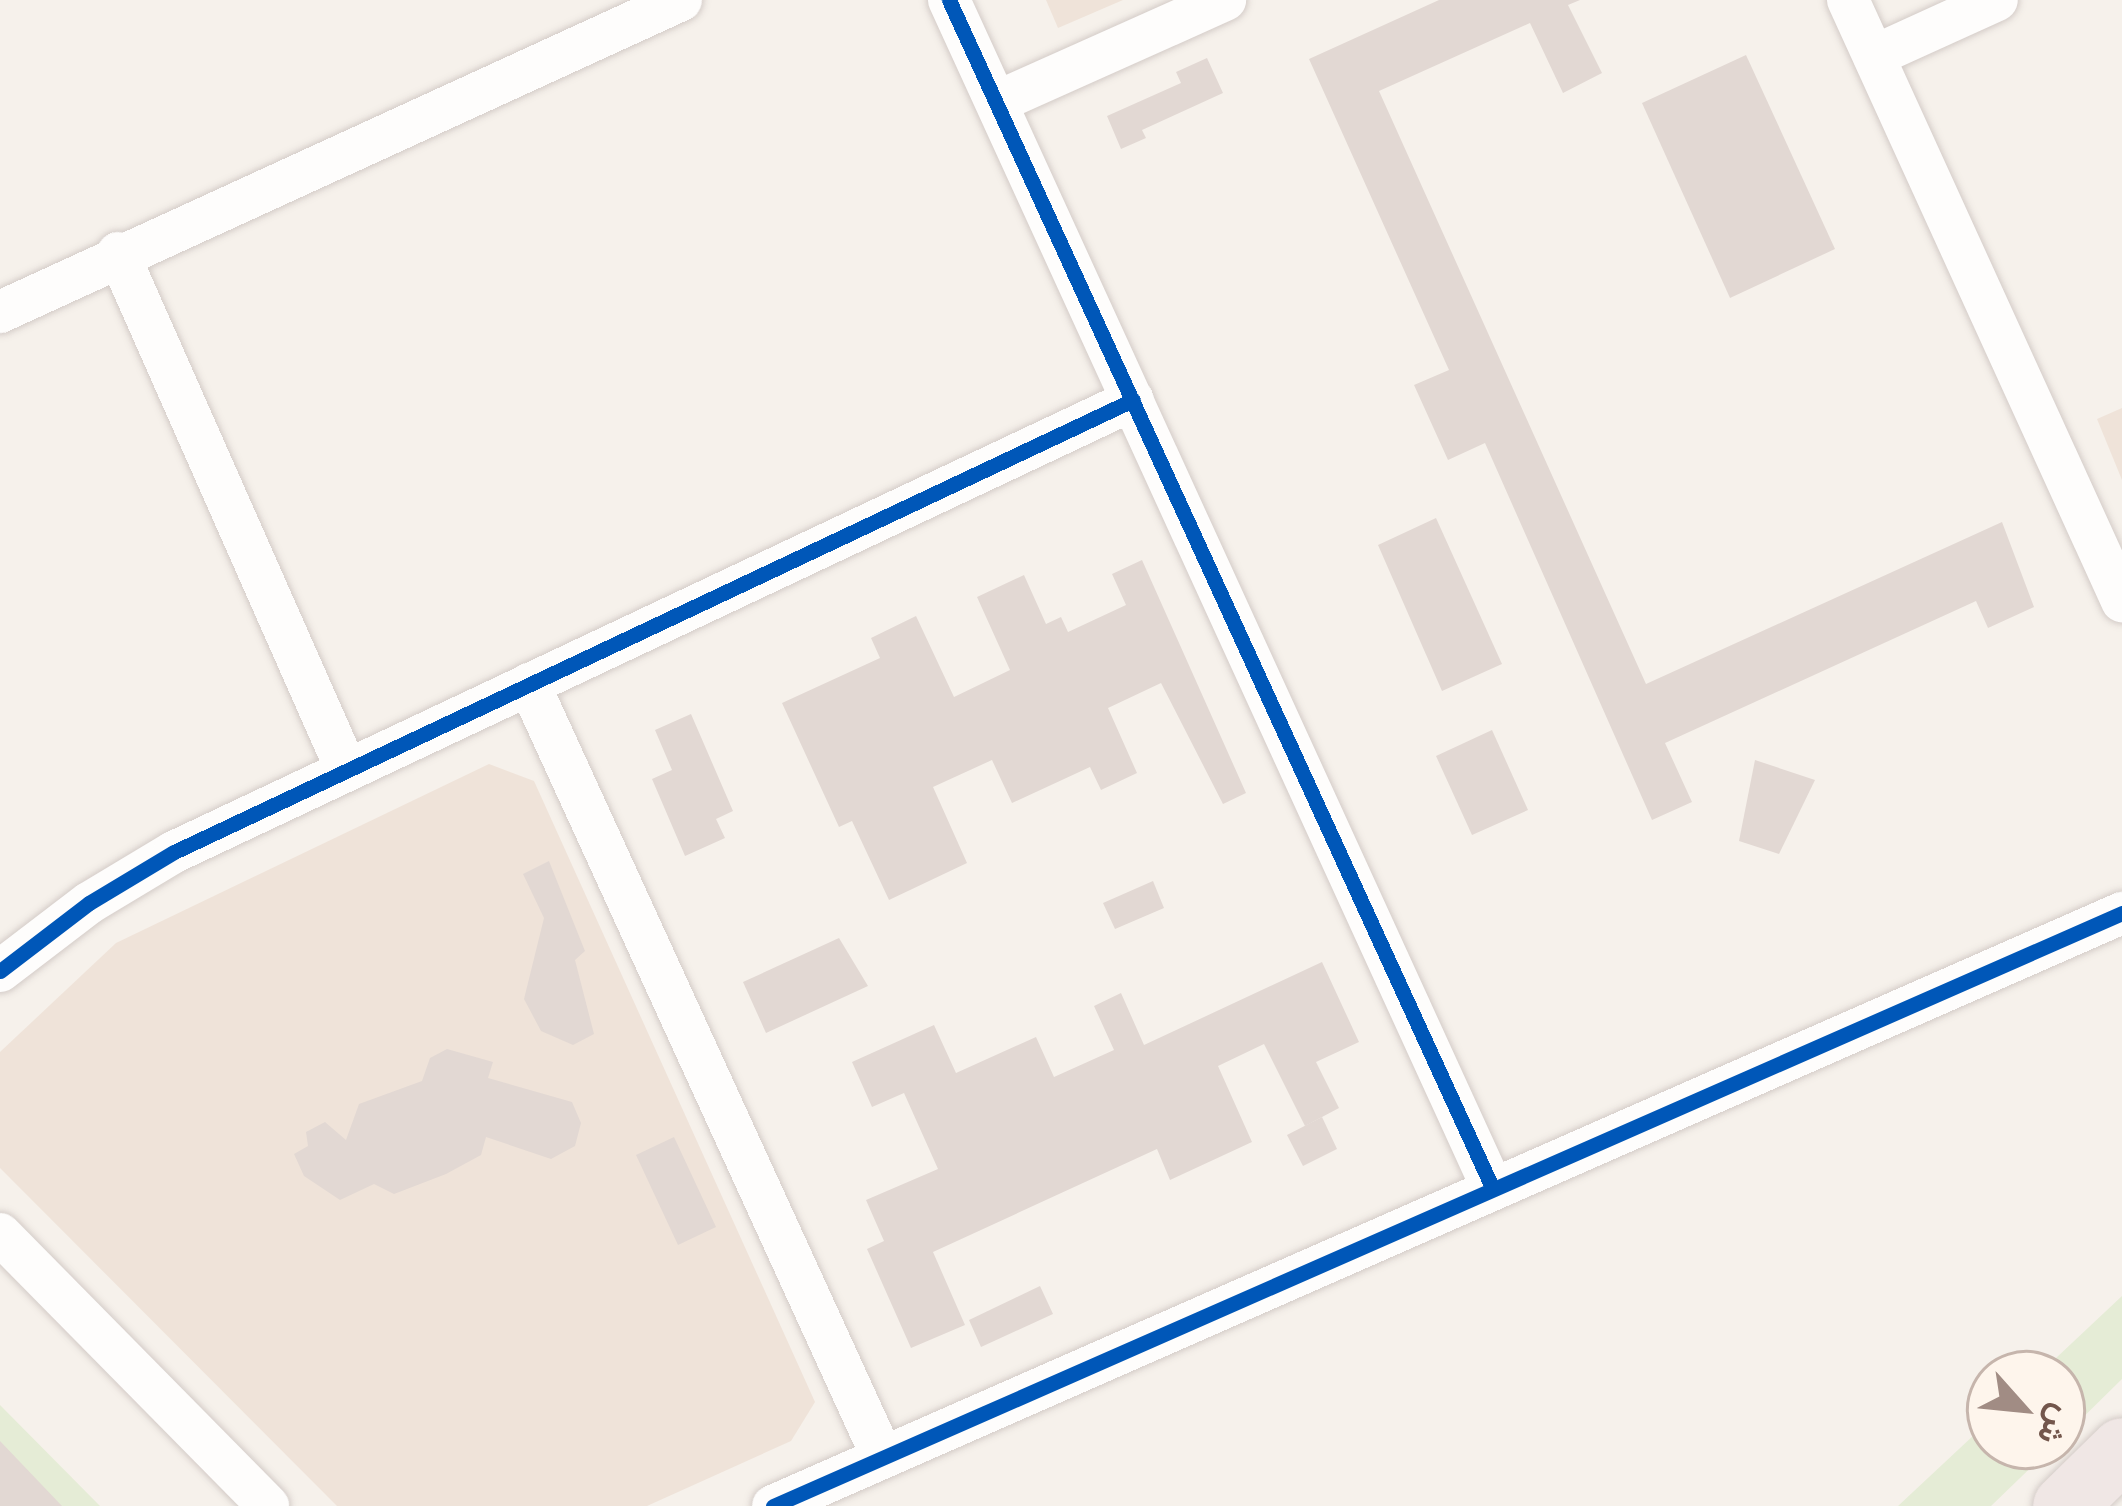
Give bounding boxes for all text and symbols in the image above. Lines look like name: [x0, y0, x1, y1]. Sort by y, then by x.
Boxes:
north arrow: [1966, 1350, 2086, 1470]
text: ش: [2026, 1397, 2086, 1454]

